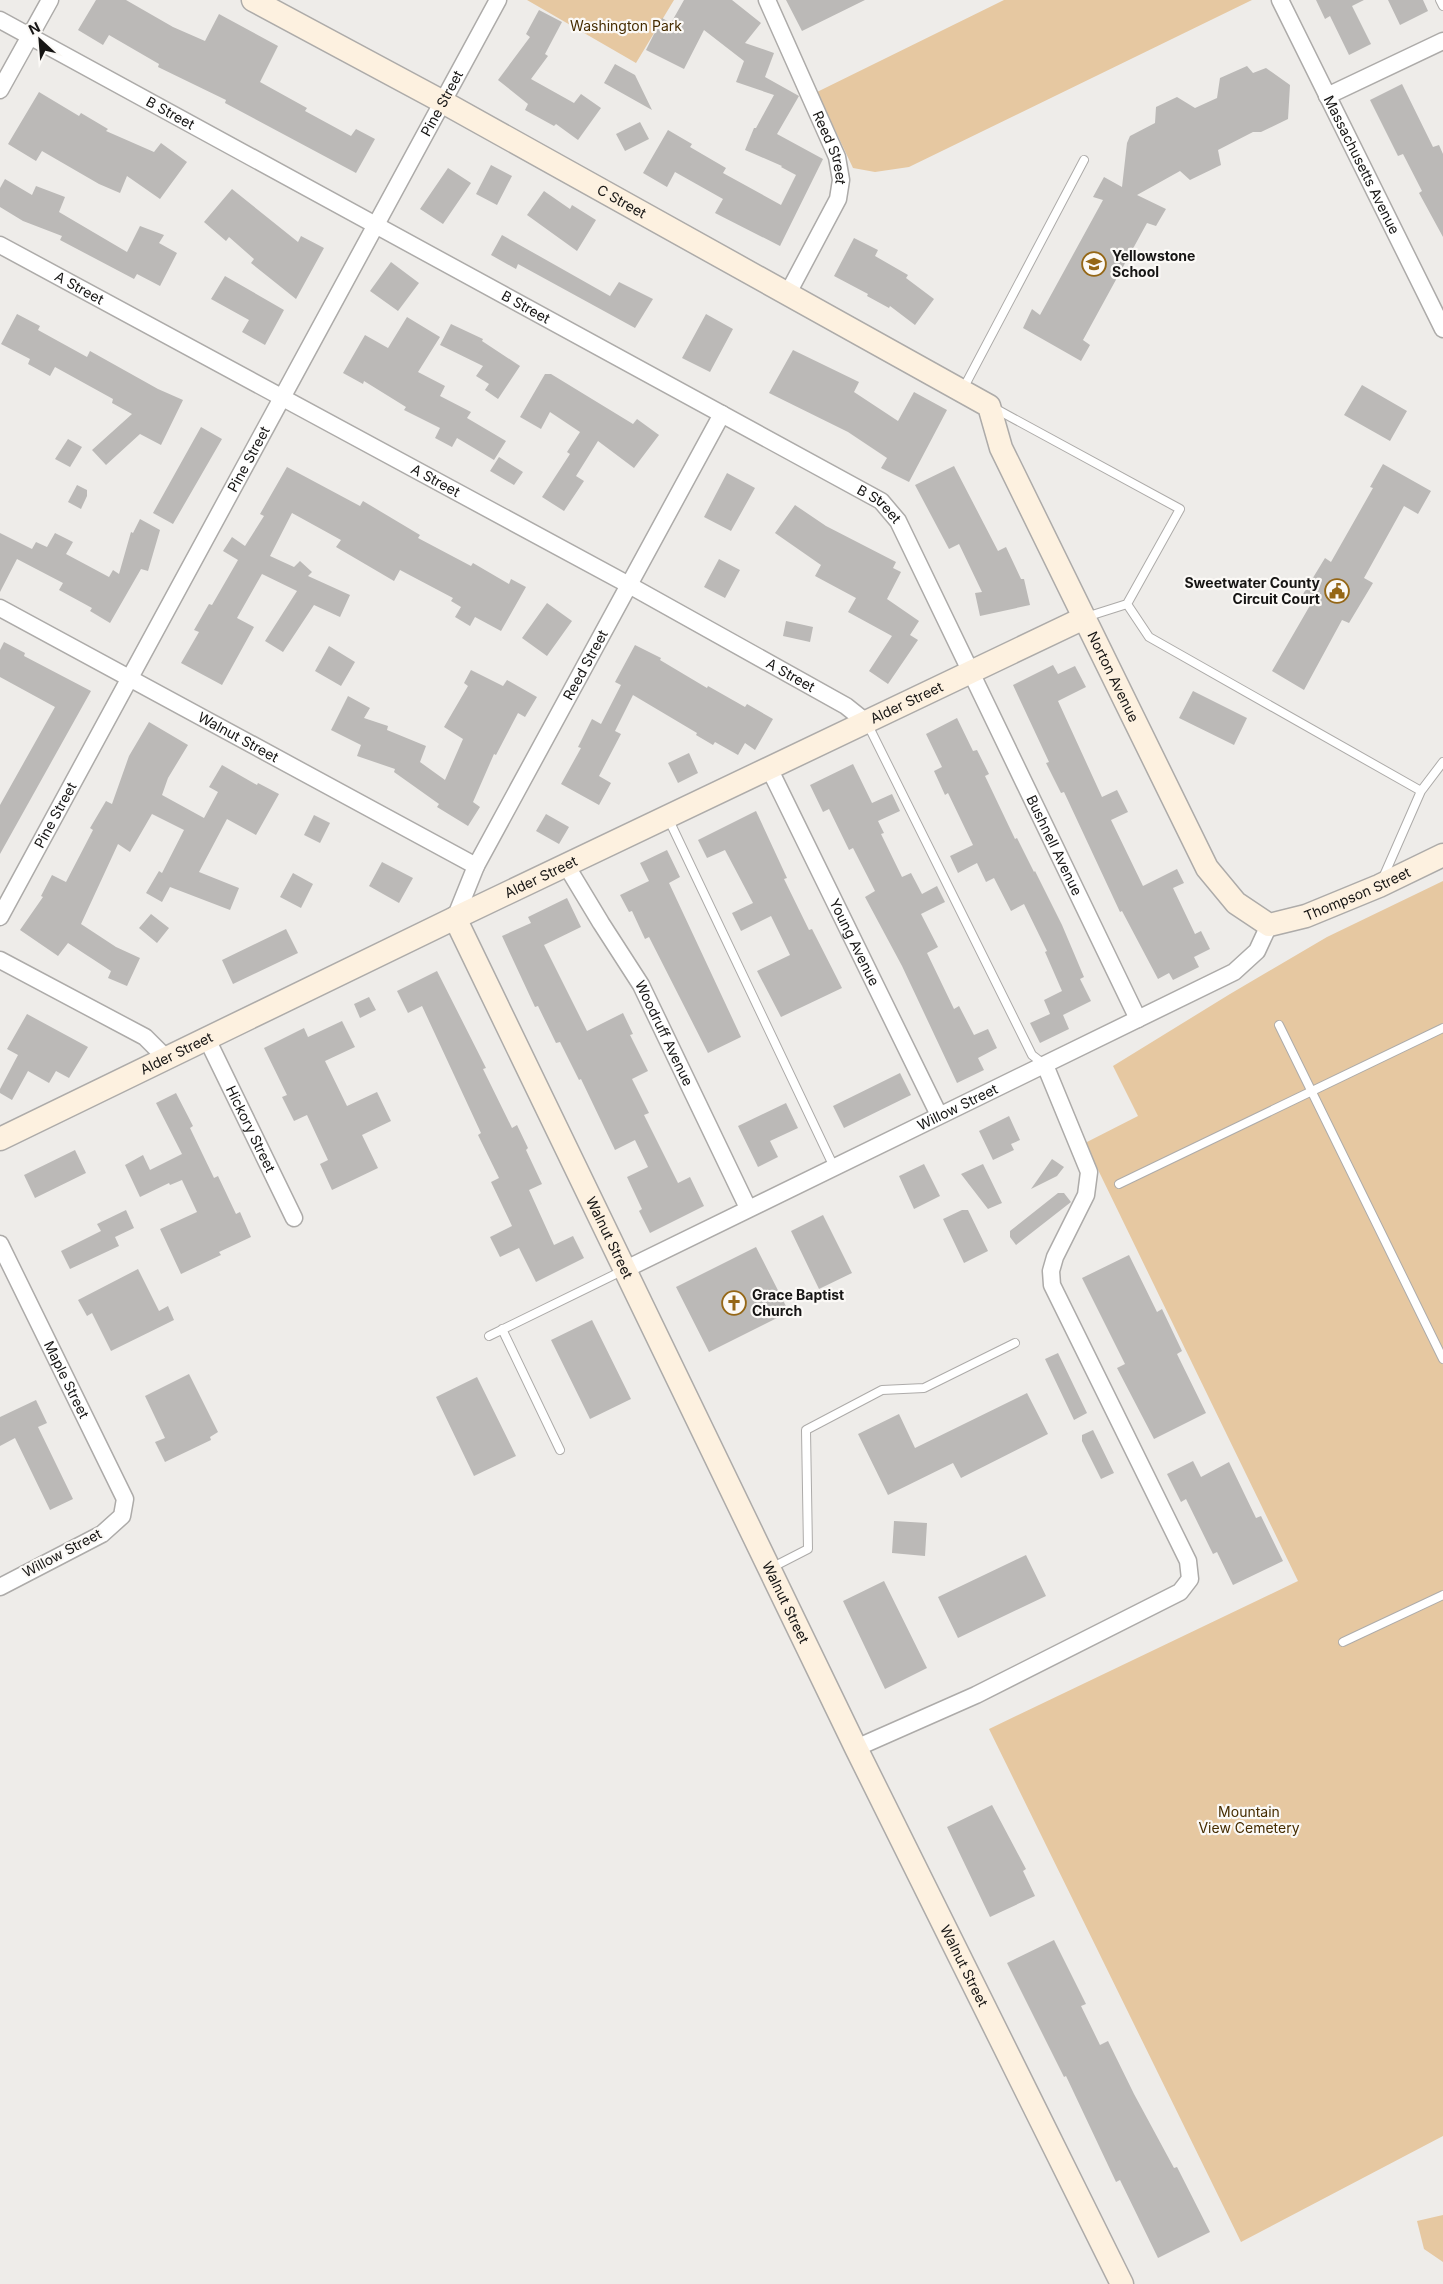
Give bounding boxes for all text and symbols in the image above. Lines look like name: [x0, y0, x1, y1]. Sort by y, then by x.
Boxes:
north arrow: [15, 15, 65, 65]
park label: Washington Park: [570, 17, 682, 34]
text: N: [26, 18, 43, 38]
street label: Pine Street: [417, 67, 466, 139]
street label: B Street: [143, 92, 198, 133]
street label: Massachusetts Avenue: [1321, 93, 1404, 237]
street label: Reed Street: [810, 108, 850, 186]
street label: C Street: [594, 180, 650, 222]
place label: Yellowstone School: [1112, 247, 1195, 280]
school or university icon: Yellowstone School: [1081, 251, 1107, 277]
street label: A Street: [52, 267, 107, 308]
street label: B Street: [499, 287, 554, 327]
street label: Pine Street: [223, 423, 273, 495]
street label: A Street: [408, 460, 463, 500]
street label: B Street: [854, 481, 905, 527]
place label: Sweetwater County Circuit Court: [1184, 574, 1321, 607]
public building icon: Sweetwater County Circuit Court: [1324, 578, 1350, 604]
street label: Reed Street: [559, 626, 611, 703]
street label: Norton Avenue: [1084, 628, 1143, 725]
street label: A Street: [763, 654, 819, 695]
street label: Alder Street: [867, 677, 946, 727]
street label: Walnut Street: [195, 708, 282, 766]
street label: Pine Street: [30, 779, 80, 851]
street label: Bushnell Avenue: [1023, 792, 1086, 898]
street label: Alder Street: [502, 852, 580, 901]
street label: Thompson Street: [1301, 863, 1413, 924]
street label: Young Avenue: [826, 896, 883, 988]
street label: Woodruff Avenue: [632, 977, 697, 1089]
street label: Alder Street: [137, 1028, 216, 1078]
street label: Willow Street: [914, 1080, 1001, 1133]
street label: Hickory Street: [223, 1083, 280, 1175]
street label: Walnut Street: [583, 1194, 637, 1282]
place label: Grace Baptist Church: [752, 1286, 844, 1319]
church icon: Grace Baptist Church: [721, 1290, 747, 1316]
street label: Maple Street: [41, 1338, 93, 1421]
street label: Willow Street: [19, 1524, 105, 1580]
street label: Walnut Street: [759, 1558, 813, 1646]
park label: Mountain View Cemetery: [1198, 1803, 1300, 1836]
street label: Walnut Street: [937, 1922, 992, 2010]

